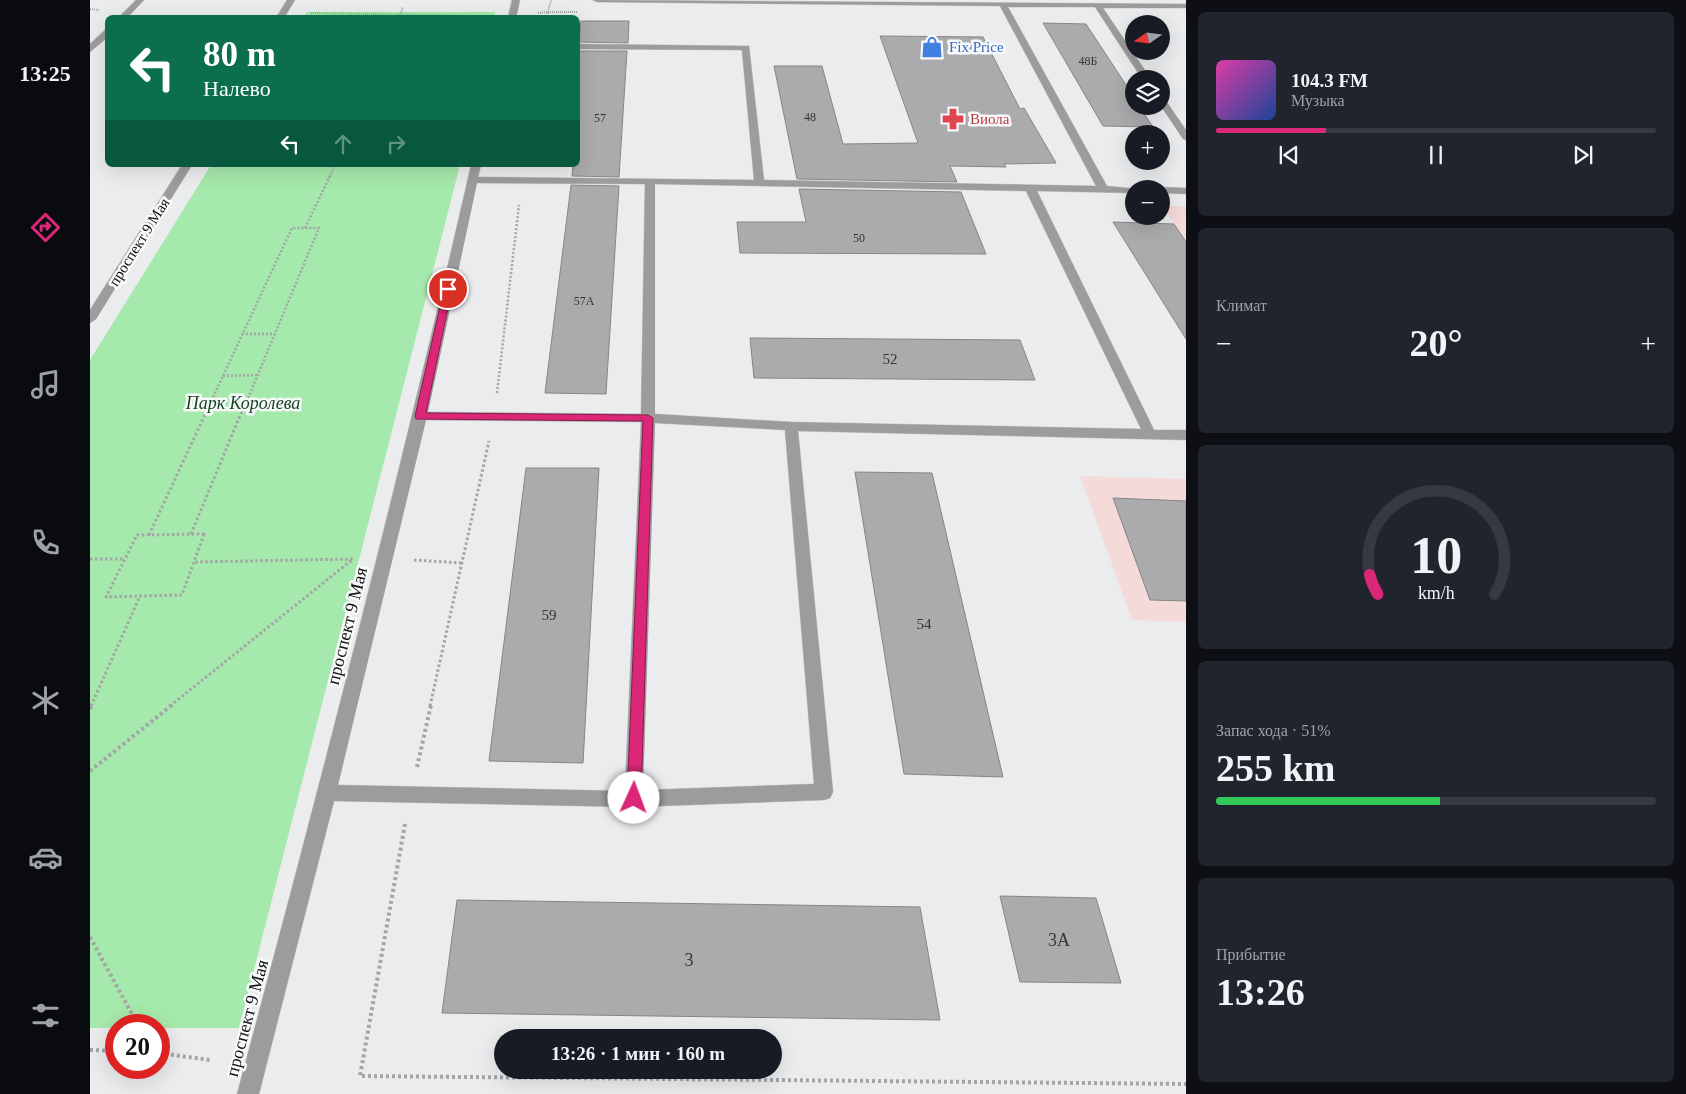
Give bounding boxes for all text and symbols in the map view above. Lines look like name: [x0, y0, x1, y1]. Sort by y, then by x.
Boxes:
north arrow: [1125, 15, 1170, 60]
map controls: [1125, 15, 1170, 225]
shop icon: Fix Price: [919, 34, 945, 60]
icon: left: [120, 35, 185, 100]
text: 80 m: [203, 35, 276, 74]
place label: Fix Price: [949, 39, 1004, 55]
house number: 48Б: [1079, 54, 1098, 68]
text: 13:25: [19, 61, 71, 86]
button: layers: [1125, 70, 1170, 115]
text: 104.3 FM: [1291, 70, 1368, 91]
text: Налево: [203, 76, 271, 101]
text: Музыка: [1291, 92, 1345, 109]
pharmacy icon: Виола: [940, 106, 966, 132]
house number: 48: [804, 110, 816, 124]
house number: 57: [594, 111, 606, 125]
place label: Виола: [970, 111, 1010, 127]
button: +: [1125, 125, 1170, 170]
icon: left: [276, 130, 304, 158]
icon: ahead: [329, 130, 357, 158]
icon: right: [382, 130, 410, 158]
icon: previous: [1275, 141, 1303, 169]
icon: pause: [1422, 141, 1450, 169]
icon: next: [1569, 141, 1597, 169]
button: −: [1125, 180, 1170, 225]
street label: проспект 9 Мая: [106, 195, 172, 289]
icon: directions: [28, 210, 63, 245]
house number: 50: [853, 231, 865, 245]
pin: [427, 268, 469, 310]
icon: arrive: [434, 275, 462, 303]
house number: 57А: [574, 294, 595, 308]
text: Климат: [1216, 297, 1267, 314]
text: 20°: [1409, 322, 1463, 364]
text: −: [1216, 328, 1232, 359]
text: +: [1640, 328, 1656, 359]
house number: 52: [883, 351, 898, 367]
icon: music: [28, 367, 63, 402]
park label: Парк Королева: [185, 393, 300, 413]
icon: phone: [28, 525, 63, 560]
text: 10: [1410, 527, 1462, 584]
street label: проспект 9 Мая: [323, 565, 371, 687]
text: km/h: [1418, 583, 1454, 603]
house number: 59: [542, 607, 557, 623]
house number: 54: [917, 616, 932, 632]
icon: climate: [28, 683, 63, 718]
text: Запас хода · 51%: [1216, 722, 1331, 739]
text: 255 km: [1216, 747, 1335, 789]
position arrow: [607, 771, 659, 823]
icon: car: [28, 840, 63, 875]
house number: 3А: [1048, 930, 1070, 950]
text: Прибытие: [1216, 946, 1286, 963]
house number: 3: [685, 950, 694, 970]
street label: проспект 9 Мая: [222, 957, 272, 1079]
text: 13:26: [1216, 971, 1305, 1013]
icon: filters: [28, 998, 63, 1033]
speed limit sign: 20: [105, 1014, 170, 1079]
text: 13:26 · 1 мин · 160 m: [551, 1043, 725, 1064]

